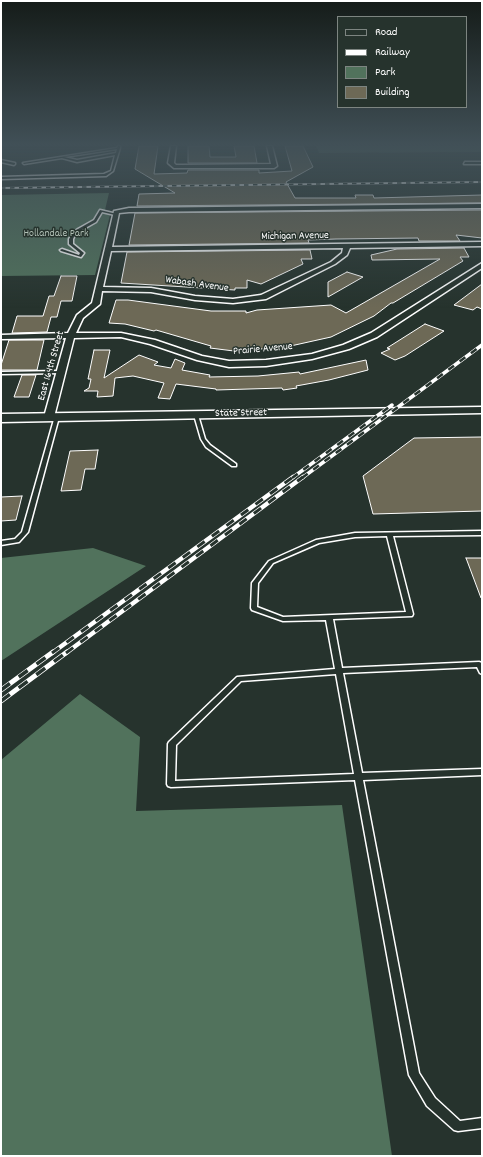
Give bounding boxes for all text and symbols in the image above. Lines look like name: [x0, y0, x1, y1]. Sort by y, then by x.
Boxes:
legend: [337, 16, 467, 108]
text: Road: [375, 24, 397, 41]
text: Railway: [375, 44, 410, 61]
text: Park: [375, 64, 395, 81]
text: Building: [375, 84, 410, 101]
park label: Hollandale Park: [23, 227, 89, 241]
street label: Michigan Avenue: [261, 230, 329, 244]
street label: Wabash Avenue: [165, 274, 229, 296]
street label: East 164th Street: [36, 330, 68, 402]
street label: Prairie Avenue: [233, 341, 293, 359]
street label: State Street: [215, 407, 267, 421]

